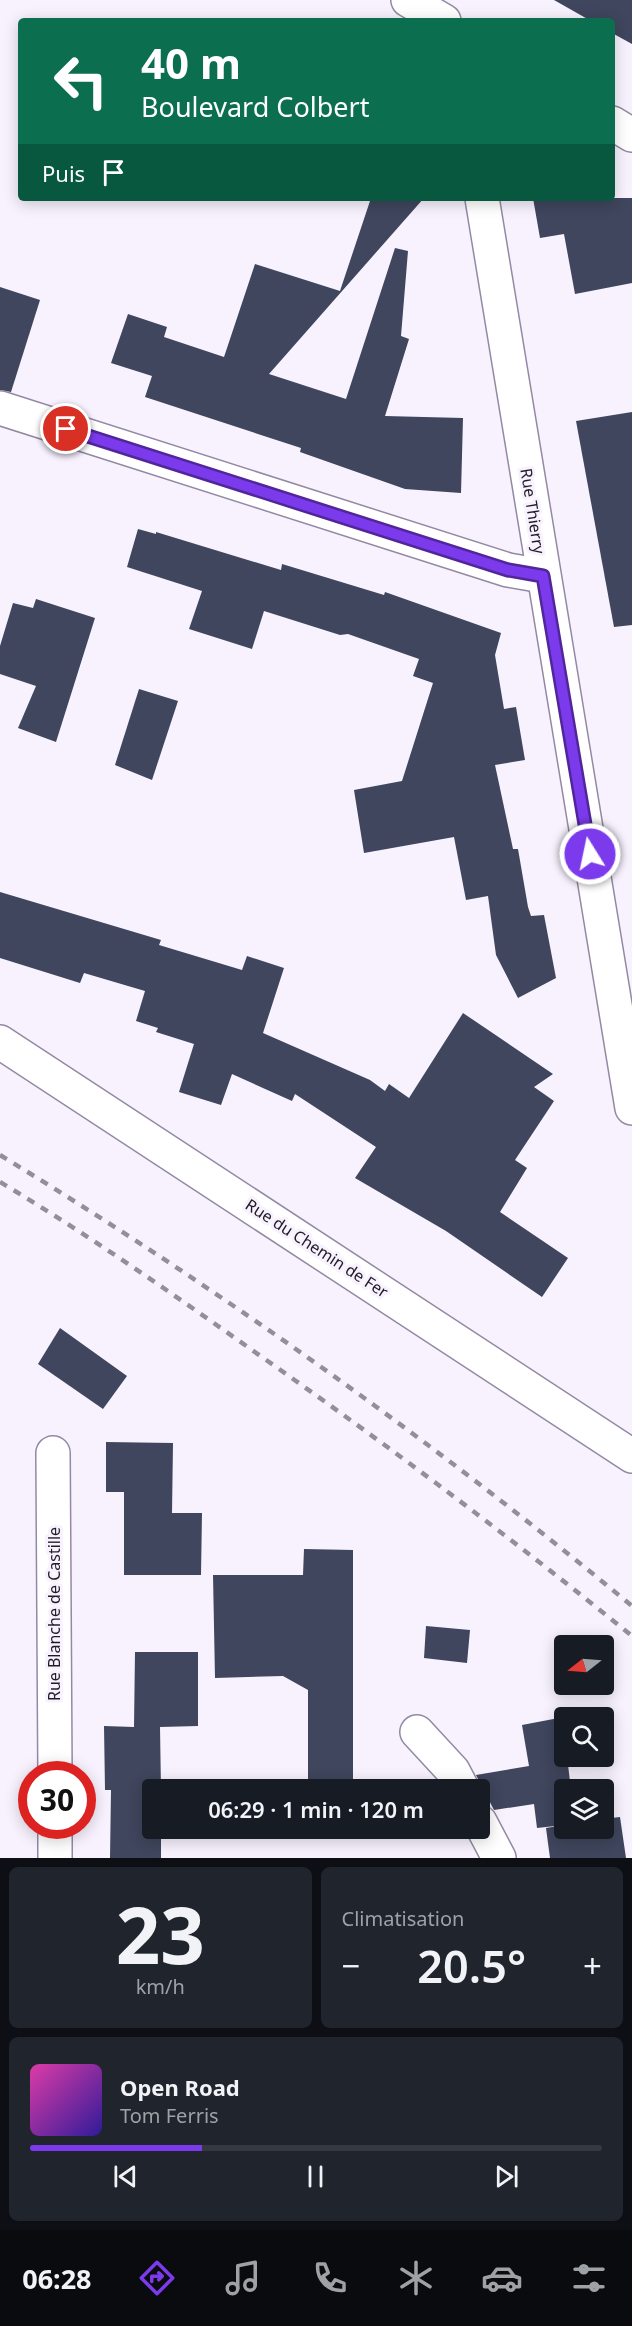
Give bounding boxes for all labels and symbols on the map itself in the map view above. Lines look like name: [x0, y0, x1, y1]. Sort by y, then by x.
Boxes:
pin: [40, 403, 91, 454]
street label: Rue Thierry: [515, 467, 551, 556]
position arrow: [558, 822, 622, 886]
street label: Rue du Chemin de Fer: [241, 1194, 393, 1303]
street label: Rue Blanche de Castille: [43, 1527, 65, 1701]
north arrow: [554, 1635, 614, 1695]
speed limit sign: 30: [18, 1761, 96, 1839]

